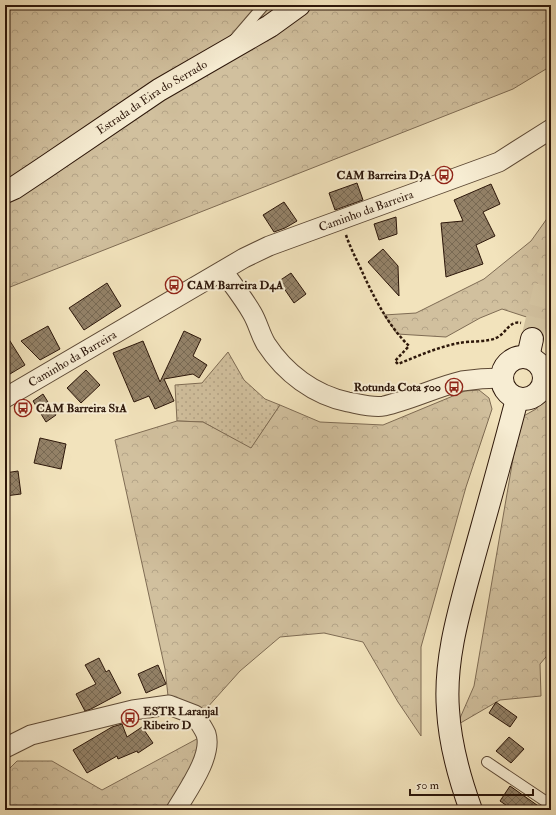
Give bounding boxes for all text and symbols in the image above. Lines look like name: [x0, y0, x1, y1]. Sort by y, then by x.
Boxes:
street label: Estrada da Eira do Serrado: [94, 56, 210, 138]
bus stop icon: CAM Barreira D3A: [434, 165, 454, 185]
place label: CAM Barreira D3A: [337, 168, 431, 183]
street label: Caminho da Barreira: [317, 186, 416, 235]
bus stop icon: CAM Barreira D4A: [164, 275, 184, 295]
place label: CAM Barreira D4A: [187, 278, 284, 293]
street label: Caminho da Barreira: [25, 326, 120, 390]
bus stop icon: Rotunda Cota 500: [444, 377, 464, 397]
place label: Rotunda Cota 500: [354, 380, 441, 395]
bus stop icon: CAM Barreira S1A: [13, 398, 33, 418]
place label: CAM Barreira S1A: [36, 401, 127, 416]
place label: ESTR Laranjal Ribeiro D: [143, 704, 219, 733]
bus stop icon: ESTR Laranjal Ribeiro D: [120, 708, 140, 728]
scale bar: [410, 771, 533, 797]
text: 50 m: [416, 778, 440, 793]

